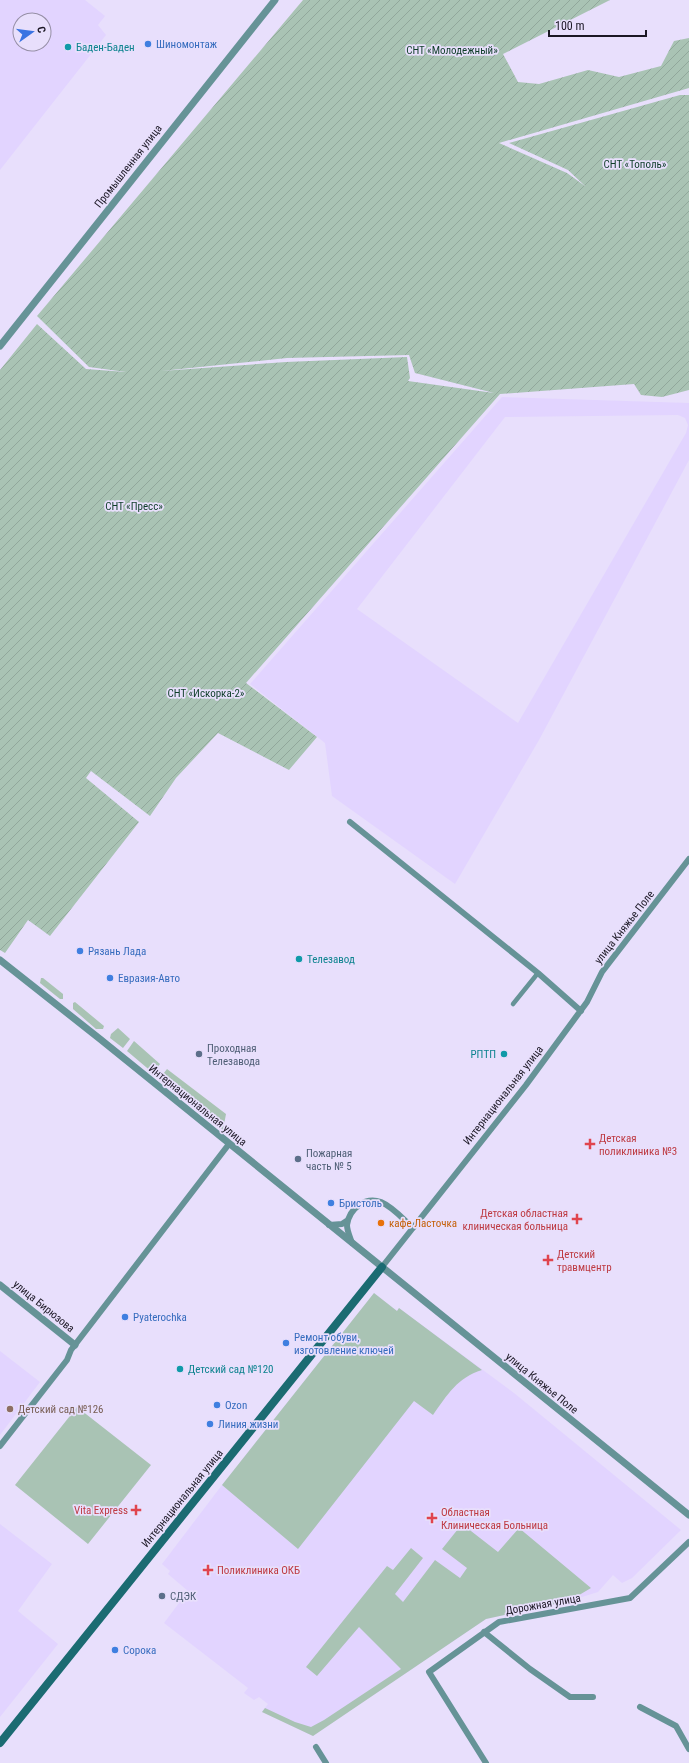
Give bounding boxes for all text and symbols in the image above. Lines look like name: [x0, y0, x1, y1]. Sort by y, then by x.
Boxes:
north arrow: [12, 12, 52, 52]
scale bar: [549, 12, 646, 38]
text: 100 m: [555, 19, 585, 33]
text: С: [34, 25, 48, 34]
place label: Шиномонтаж: [156, 38, 218, 51]
marker: Шиномонтаж: [143, 39, 153, 49]
place label: Баден-Баден: [76, 41, 135, 54]
marker: Баден-Баден: [63, 42, 73, 52]
park label: СНТ «Молодежный»: [406, 44, 498, 57]
street label: Промышленная улица: [92, 122, 165, 210]
park label: СНТ «Тополь»: [604, 158, 667, 171]
park label: СНТ «Пресс»: [105, 500, 163, 513]
park label: СНТ «Искорка-2»: [168, 687, 245, 700]
street label: улица Княжье Поле: [592, 888, 657, 967]
place label: Рязань Лада: [88, 945, 146, 958]
marker: Рязань Лада: [75, 946, 85, 956]
place label: Телезавод: [307, 953, 355, 966]
marker: Телезавод: [294, 954, 304, 964]
place label: Евразия-Авто: [118, 972, 181, 985]
marker: Евразия-Авто: [105, 973, 115, 983]
place label: Проходная Телезавода: [207, 1042, 260, 1068]
street label: Интернациональная улица: [461, 1043, 546, 1147]
place label: РПТП: [471, 1048, 496, 1061]
marker: Проходная Телезавода: [194, 1049, 204, 1059]
marker: РПТП: [499, 1049, 509, 1059]
street label: Интернациональная улица: [146, 1062, 249, 1149]
place label: Детская поликлиника №3: [599, 1132, 677, 1158]
marker: Детская поликлиника №3: [584, 1138, 596, 1150]
place label: Пожарная часть № 5: [306, 1147, 352, 1173]
marker: Пожарная часть № 5: [293, 1154, 303, 1164]
place label: Бристоль: [339, 1197, 382, 1210]
marker: Бристоль: [326, 1198, 336, 1208]
place label: Детская областная клиническая больница: [463, 1207, 568, 1233]
marker: Детская областная клиническая больница: [571, 1213, 583, 1225]
place label: кафе Ласточка: [389, 1217, 457, 1230]
marker: кафе Ласточка: [376, 1218, 386, 1228]
place label: Детский травмцентр: [557, 1248, 612, 1274]
marker: Детский травмцентр: [542, 1254, 554, 1266]
street label: улица Бирюзова: [10, 1278, 77, 1335]
place label: Pyaterochka: [133, 1311, 187, 1324]
marker: Pyaterochka: [120, 1312, 130, 1322]
place label: Ремонт обуви, изготовление ключей: [294, 1331, 394, 1357]
marker: Ремонт обуви, изготовление ключей: [281, 1338, 291, 1348]
street label: улица Княжье Поле: [503, 1350, 580, 1417]
place label: Детский сад №120: [188, 1363, 274, 1376]
marker: Детский сад №120: [175, 1364, 185, 1374]
place label: Ozon: [225, 1399, 247, 1412]
marker: Ozon: [212, 1400, 222, 1410]
place label: Детский сад №126: [18, 1403, 104, 1416]
marker: Детский сад №126: [5, 1404, 15, 1414]
place label: Линия жизни: [218, 1418, 278, 1431]
marker: Линия жизни: [205, 1419, 215, 1429]
street label: Интернациональная улица: [139, 1447, 226, 1550]
place label: Vita Express: [74, 1504, 128, 1517]
marker: Vita Express: [131, 1505, 141, 1515]
place label: Областная Клиническая Больница: [441, 1506, 548, 1532]
marker: Областная Клиническая Больница: [426, 1512, 438, 1524]
marker: Поликлиника ОКБ: [202, 1564, 214, 1576]
place label: Поликлиника ОКБ: [217, 1564, 300, 1577]
place label: СДЭК: [170, 1590, 197, 1603]
marker: СДЭК: [157, 1591, 167, 1601]
street label: Дорожная улица: [504, 1591, 582, 1618]
place label: Сорока: [123, 1644, 156, 1657]
marker: Сорока: [110, 1645, 120, 1655]

